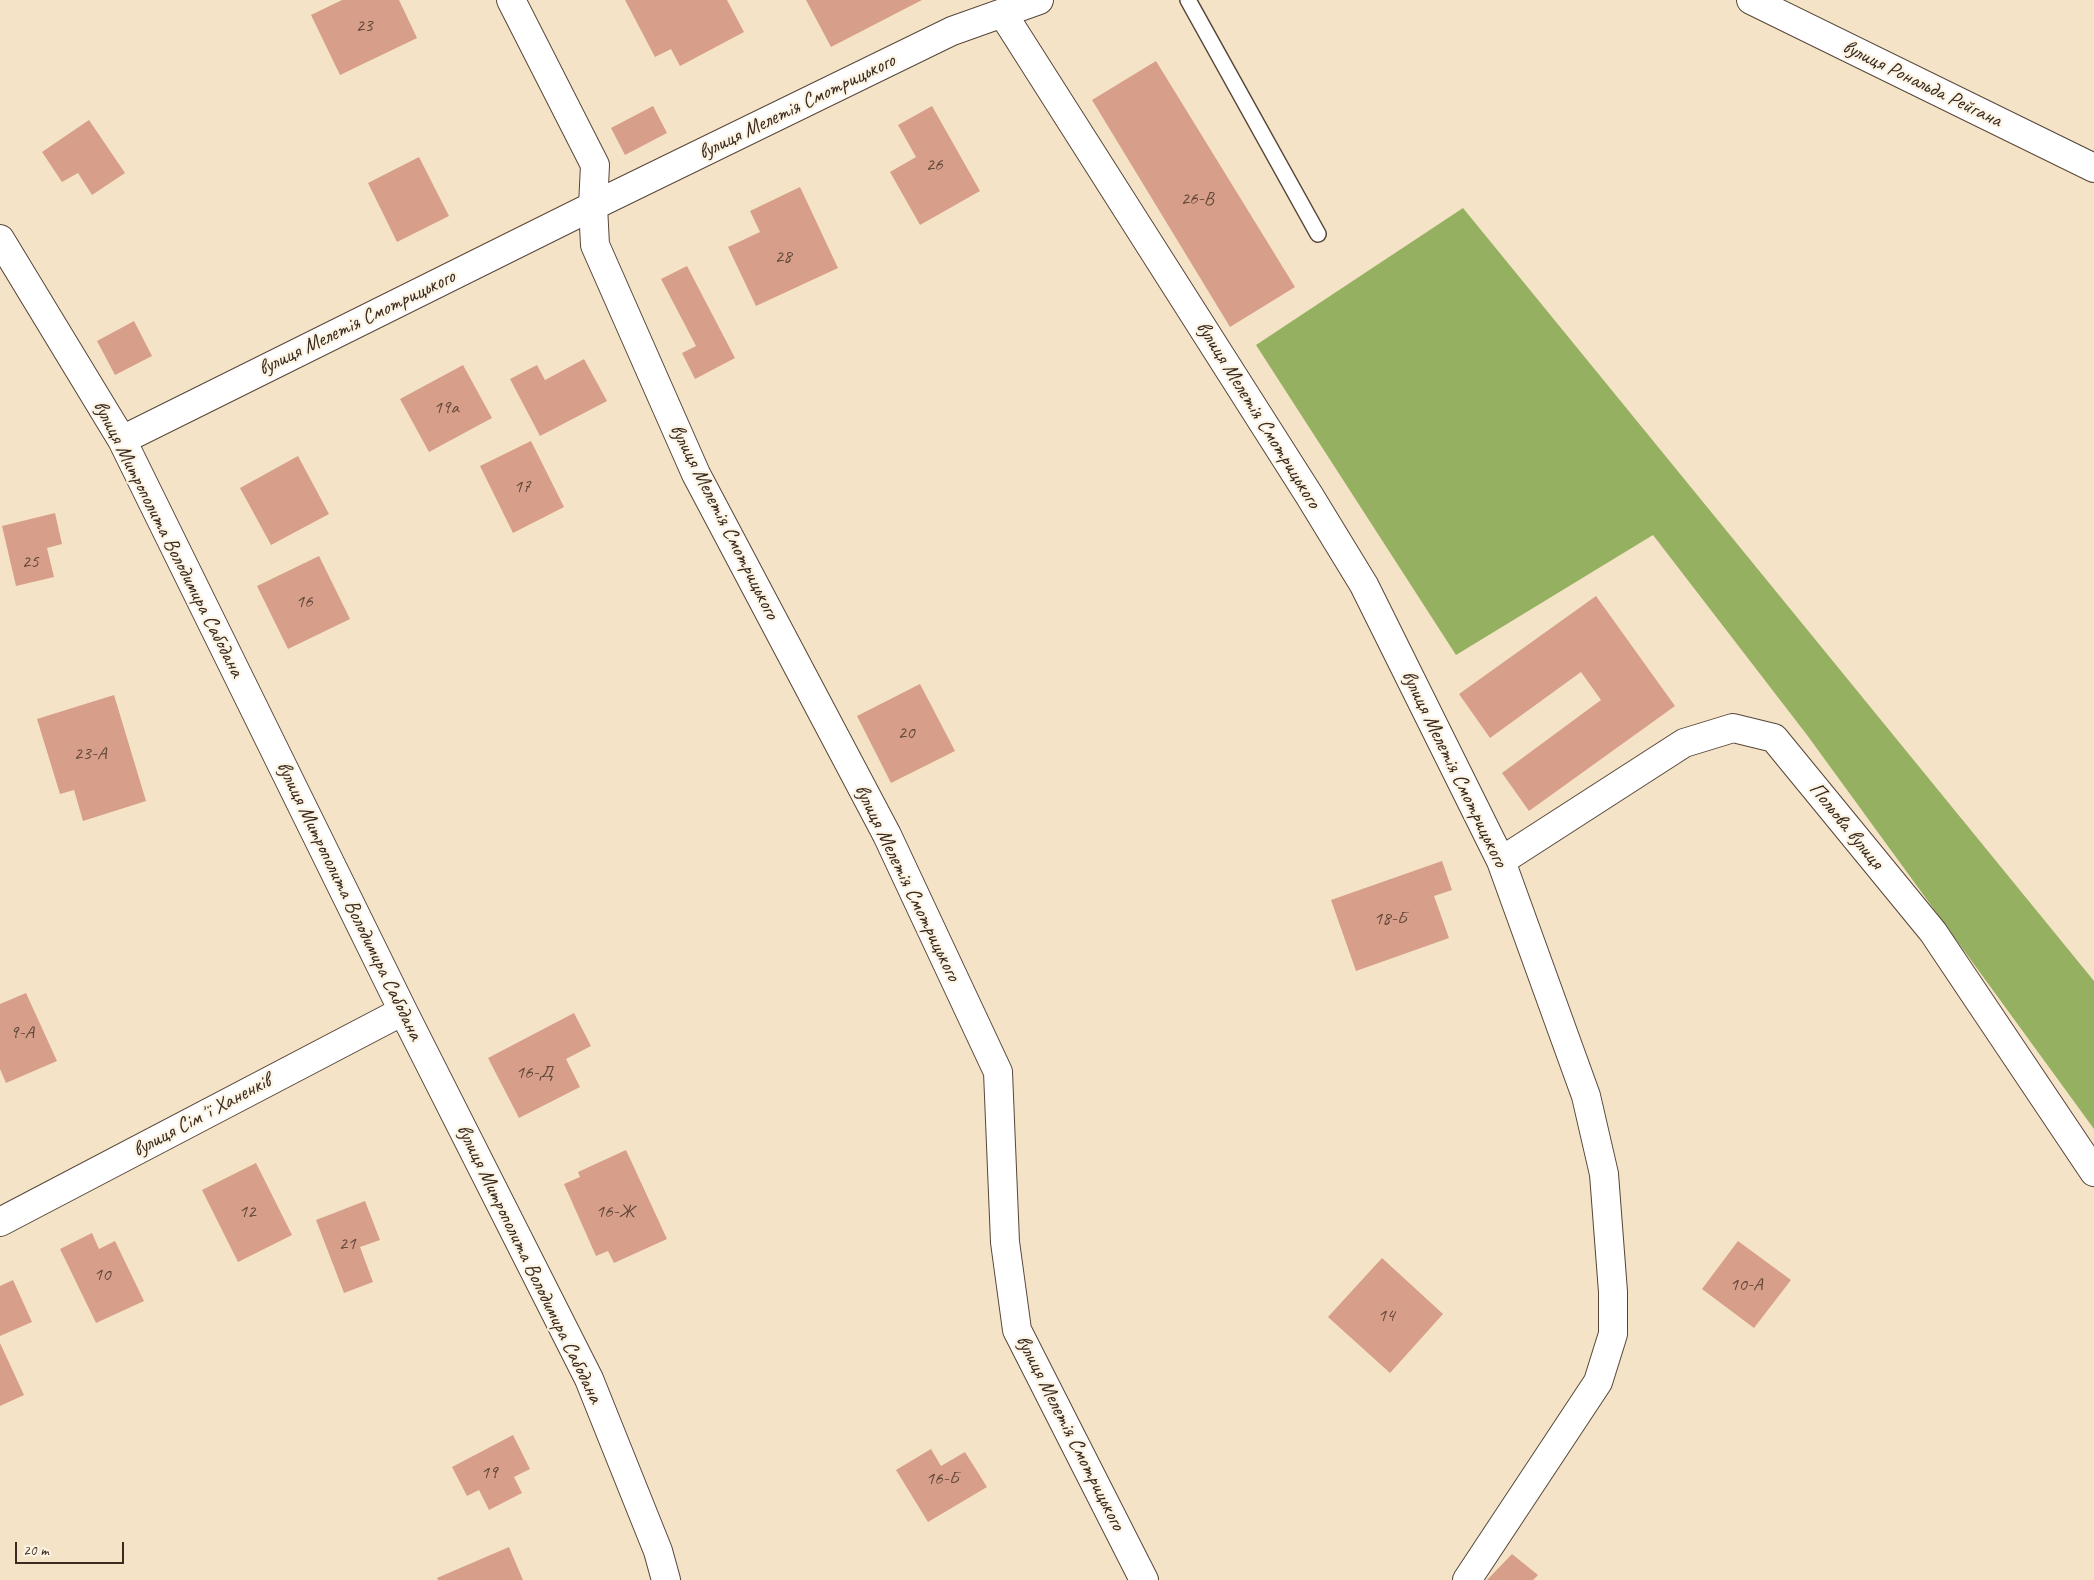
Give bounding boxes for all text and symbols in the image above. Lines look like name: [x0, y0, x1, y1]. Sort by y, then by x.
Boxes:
house number: 23: [355, 15, 373, 37]
street label: вулиця Рональда Рейгана: [1838, 35, 2006, 133]
street label: вулиця Мелетія Смотрицького: [694, 48, 900, 166]
house number: 26: [925, 154, 943, 176]
house number: 26-В: [1180, 188, 1214, 210]
house number: 28: [774, 246, 792, 268]
street label: вулиця Мелетія Смотрицького: [254, 264, 460, 382]
street label: вулиця Мелетія Смотрицького: [1190, 317, 1326, 513]
street label: вулиця Митрополита Володимира Сабодана: [87, 396, 249, 682]
house number: 19а: [433, 397, 459, 419]
street label: вулиця Мелетія Смотрицького: [664, 420, 784, 624]
house number: 17: [513, 476, 531, 498]
house number: 25: [21, 551, 39, 573]
house number: 16: [295, 591, 313, 613]
street label: вулиця Мелетія Смотрицького: [1395, 666, 1513, 872]
house number: 20: [897, 722, 915, 744]
house number: 23-А: [74, 743, 106, 765]
street label: вулиця Митрополита Володимира Сабодана: [270, 757, 428, 1045]
street label: Польова вулиця: [1803, 777, 1889, 875]
street label: вулиця Мелетія Смотрицького: [848, 780, 966, 986]
house number: 18-Б: [1374, 908, 1406, 930]
house number: 9-А: [10, 1022, 34, 1044]
house number: 16-Д: [515, 1062, 553, 1084]
street label: вулиця Сімʼї Ханенків: [129, 1069, 275, 1163]
street label: вулиця Митрополита Володимира Сабодана: [450, 1120, 608, 1408]
house number: 12: [238, 1201, 256, 1223]
house number: 16-Ж: [596, 1201, 634, 1223]
house number: 21: [338, 1233, 356, 1255]
house number: 10: [93, 1264, 111, 1286]
house number: 10-А: [1730, 1274, 1762, 1296]
house number: 14: [1377, 1305, 1395, 1327]
street label: вулиця Мелетія Смотрицького: [1010, 1331, 1130, 1535]
house number: 19: [480, 1462, 498, 1484]
house number: 16-Б: [926, 1468, 958, 1490]
scale bar: [18, 1532, 126, 1564]
text: 20 m: [23, 1541, 49, 1560]

